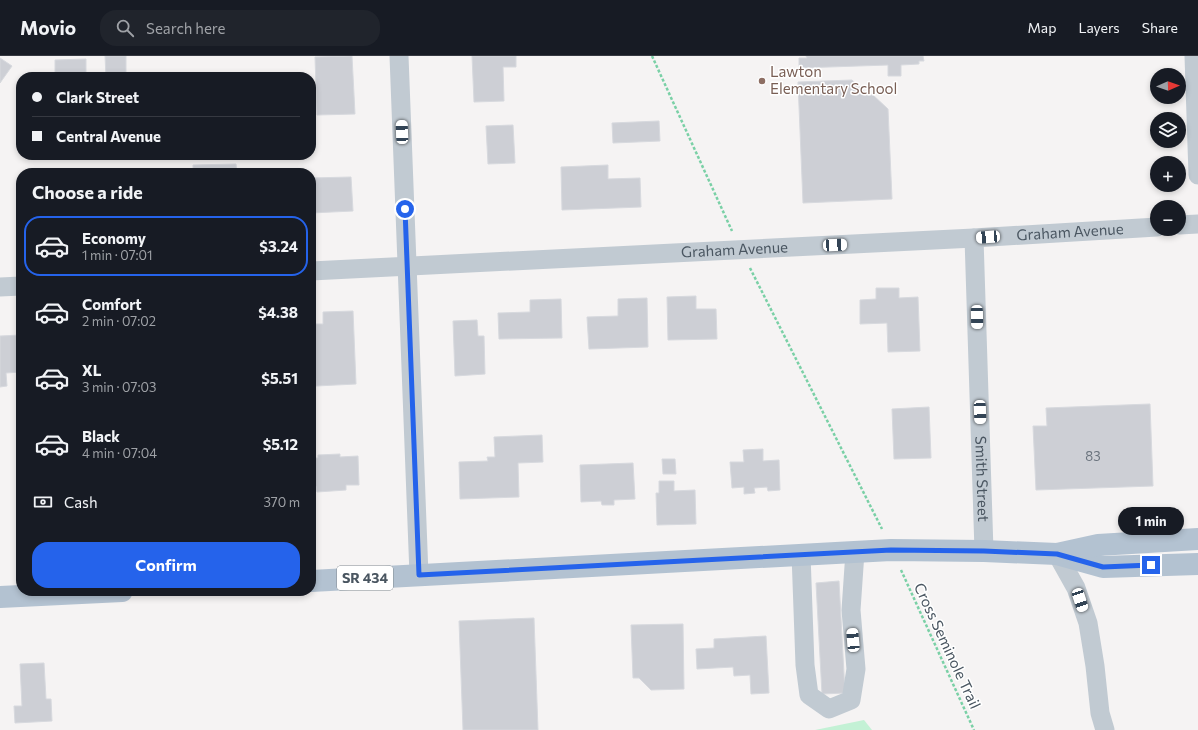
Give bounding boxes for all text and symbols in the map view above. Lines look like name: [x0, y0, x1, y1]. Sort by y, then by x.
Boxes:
search box: [100, 10, 380, 46]
text: Movio: [20, 16, 76, 39]
icon: search: [114, 17, 136, 39]
text: Search here: [146, 19, 225, 37]
text: Map: [1028, 19, 1056, 36]
text: Layers: [1078, 19, 1120, 36]
text: Share: [1142, 19, 1178, 36]
place label: Lawton Elementary School: [770, 62, 897, 97]
north arrow: [1150, 68, 1186, 104]
map controls: [1150, 68, 1186, 236]
marker: Lawton Elementary School: [757, 76, 767, 86]
text: Clark Street: [56, 88, 139, 106]
button: layers: [1150, 112, 1186, 148]
car: [396, 120, 408, 144]
text: Central Avenue: [56, 127, 161, 145]
button: +: [1150, 156, 1186, 192]
text: Choose a ride: [32, 181, 143, 203]
route start: [396, 200, 414, 218]
button: −: [1150, 200, 1186, 236]
street label: Graham Avenue: [1016, 219, 1124, 243]
icon: car: [34, 228, 70, 264]
text: Economy: [82, 229, 146, 247]
car: [976, 230, 1000, 244]
text: $3.24: [259, 237, 298, 255]
street label: Graham Avenue: [680, 237, 788, 261]
car: [823, 238, 847, 252]
text: 1 min · 07:01: [82, 247, 153, 263]
icon: car: [34, 294, 70, 330]
text: Comfort: [82, 295, 142, 313]
text: $4.38: [258, 303, 298, 321]
car: [971, 305, 983, 329]
text: 2 min · 07:02: [82, 313, 156, 329]
icon: car: [34, 360, 70, 396]
text: XL: [82, 361, 101, 379]
text: $5.51: [261, 369, 298, 387]
text: 3 min · 07:03: [82, 379, 156, 395]
car: [974, 400, 986, 424]
icon: car: [34, 426, 70, 462]
text: Black: [82, 427, 120, 445]
text: $5.12: [263, 435, 298, 453]
street label: Smith Street: [972, 436, 993, 522]
text: 4 min · 07:04: [82, 445, 157, 461]
house number: 83: [1085, 448, 1101, 464]
icon: cash: [32, 491, 54, 513]
text: Cash: [64, 493, 98, 511]
text: 370 m: [263, 494, 300, 510]
callout: 1 min: [1118, 507, 1184, 535]
text: 1 min: [1136, 513, 1166, 529]
button: Confirm: [32, 542, 300, 588]
route end: [1142, 556, 1160, 574]
road number: SR 434: [337, 566, 393, 590]
street label: Cross Seminole Trail: [911, 580, 985, 711]
car: [1071, 587, 1089, 613]
car: [846, 628, 860, 652]

